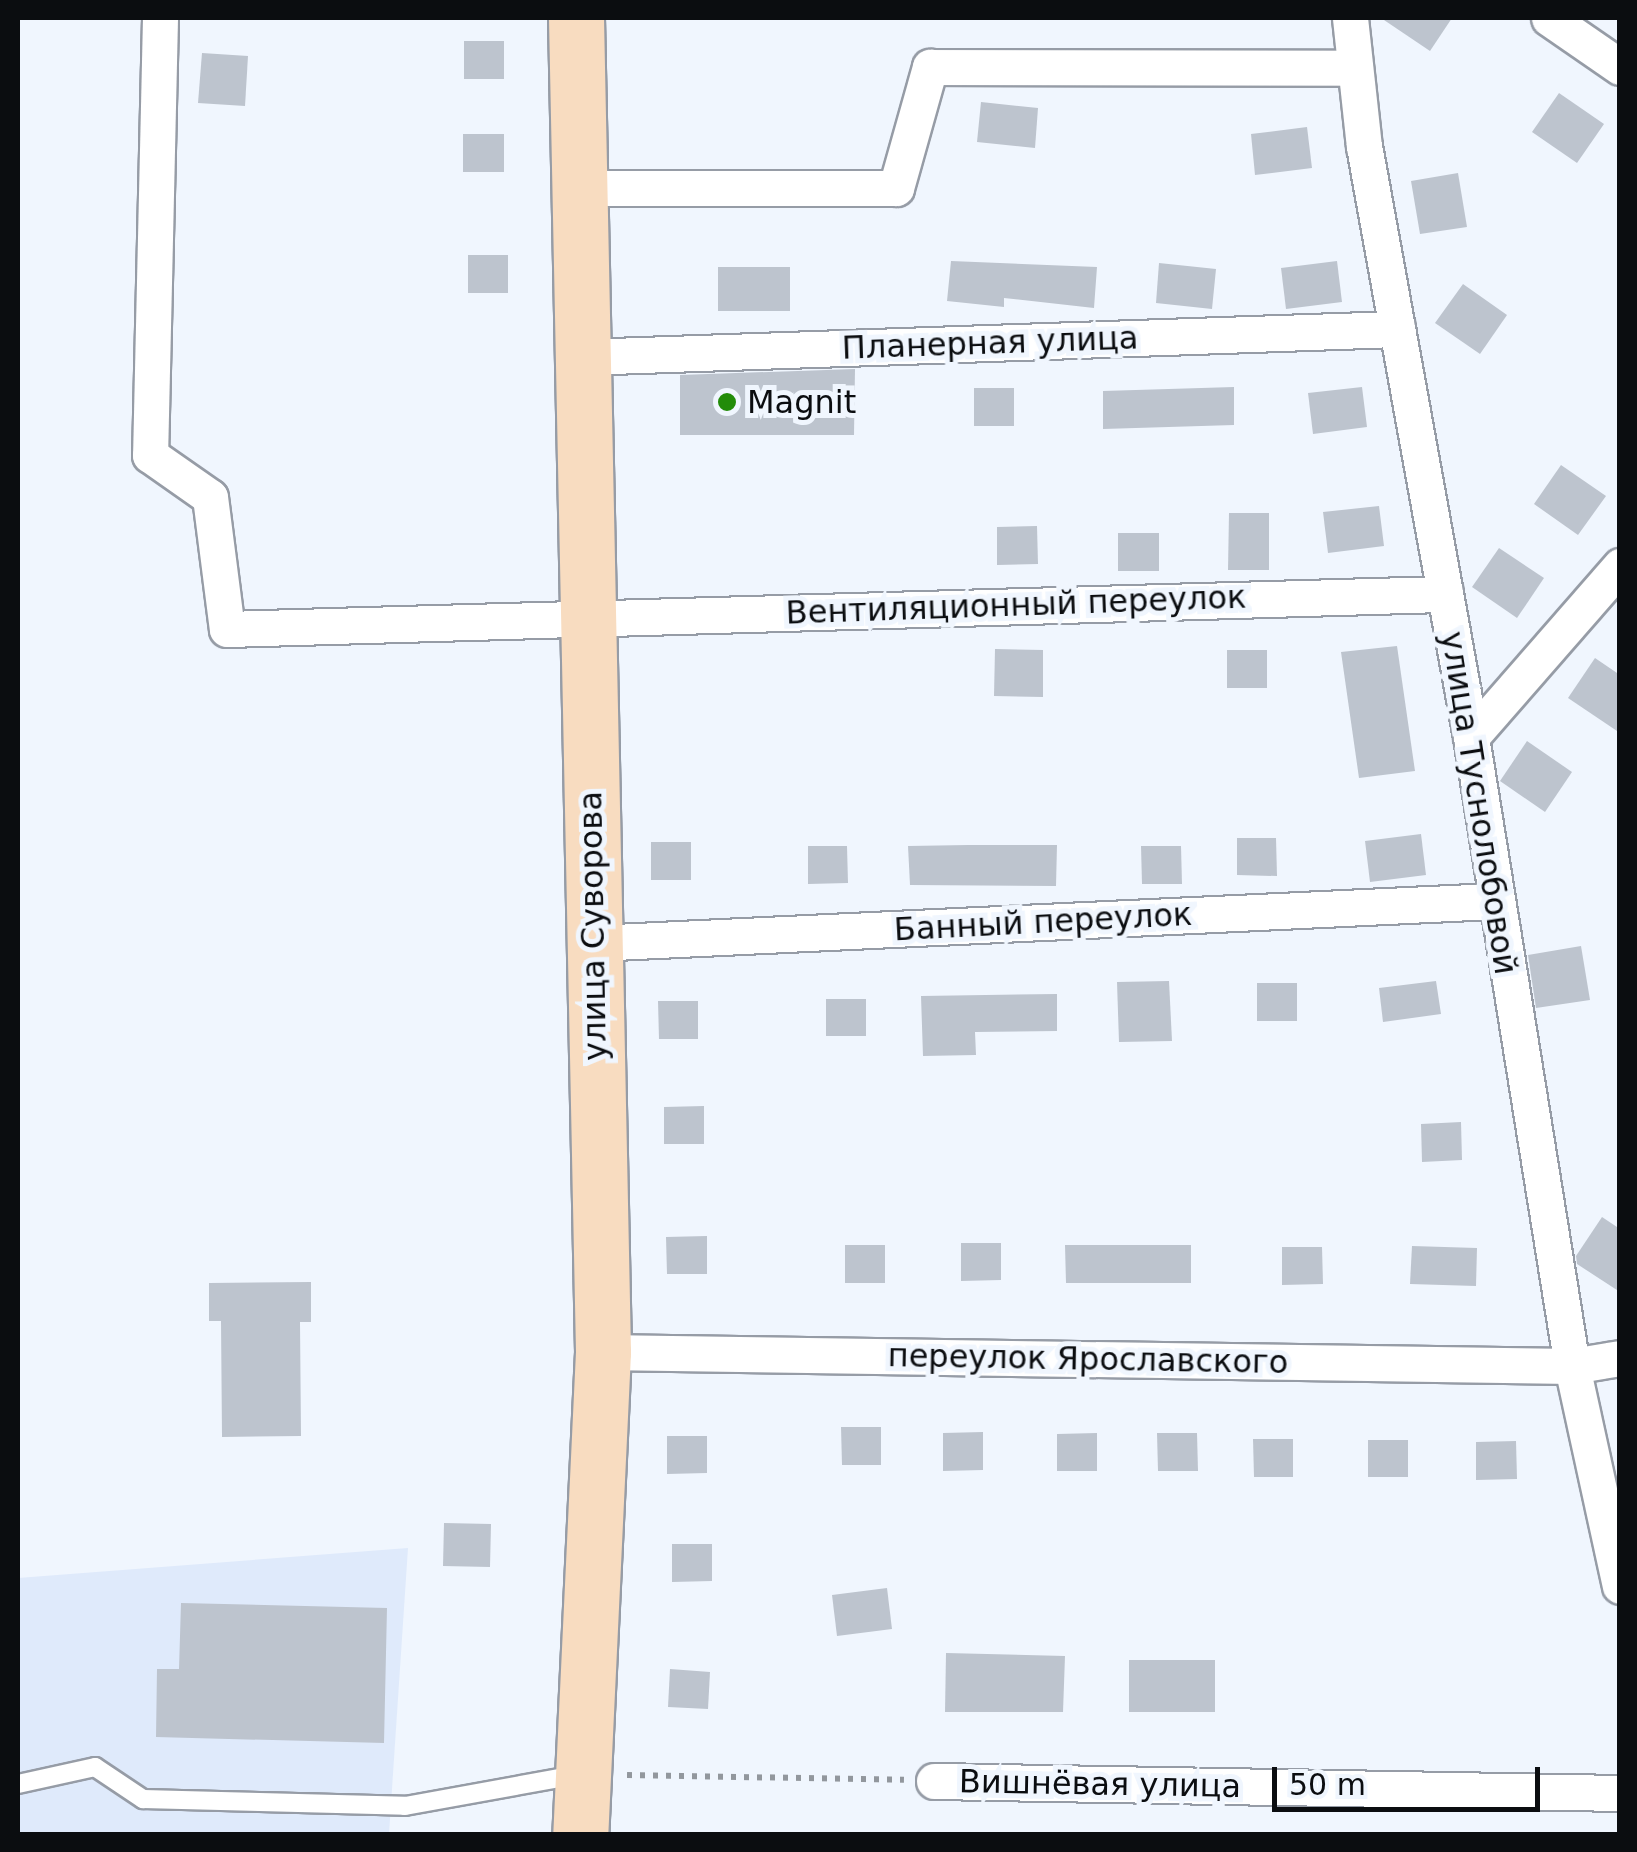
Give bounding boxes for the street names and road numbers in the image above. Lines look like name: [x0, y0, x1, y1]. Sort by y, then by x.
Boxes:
street label: Планерная улица: [841, 319, 1139, 367]
street label: Вентиляционный переулок: [785, 578, 1247, 632]
street label: улица Туснолобовой: [1433, 629, 1525, 977]
street label: улица Суворова: [571, 791, 615, 1061]
street label: Банный переулок: [893, 895, 1193, 949]
street label: переулок Ярославского: [887, 1336, 1289, 1382]
street label: Вишнёвая улица: [959, 1762, 1241, 1806]

